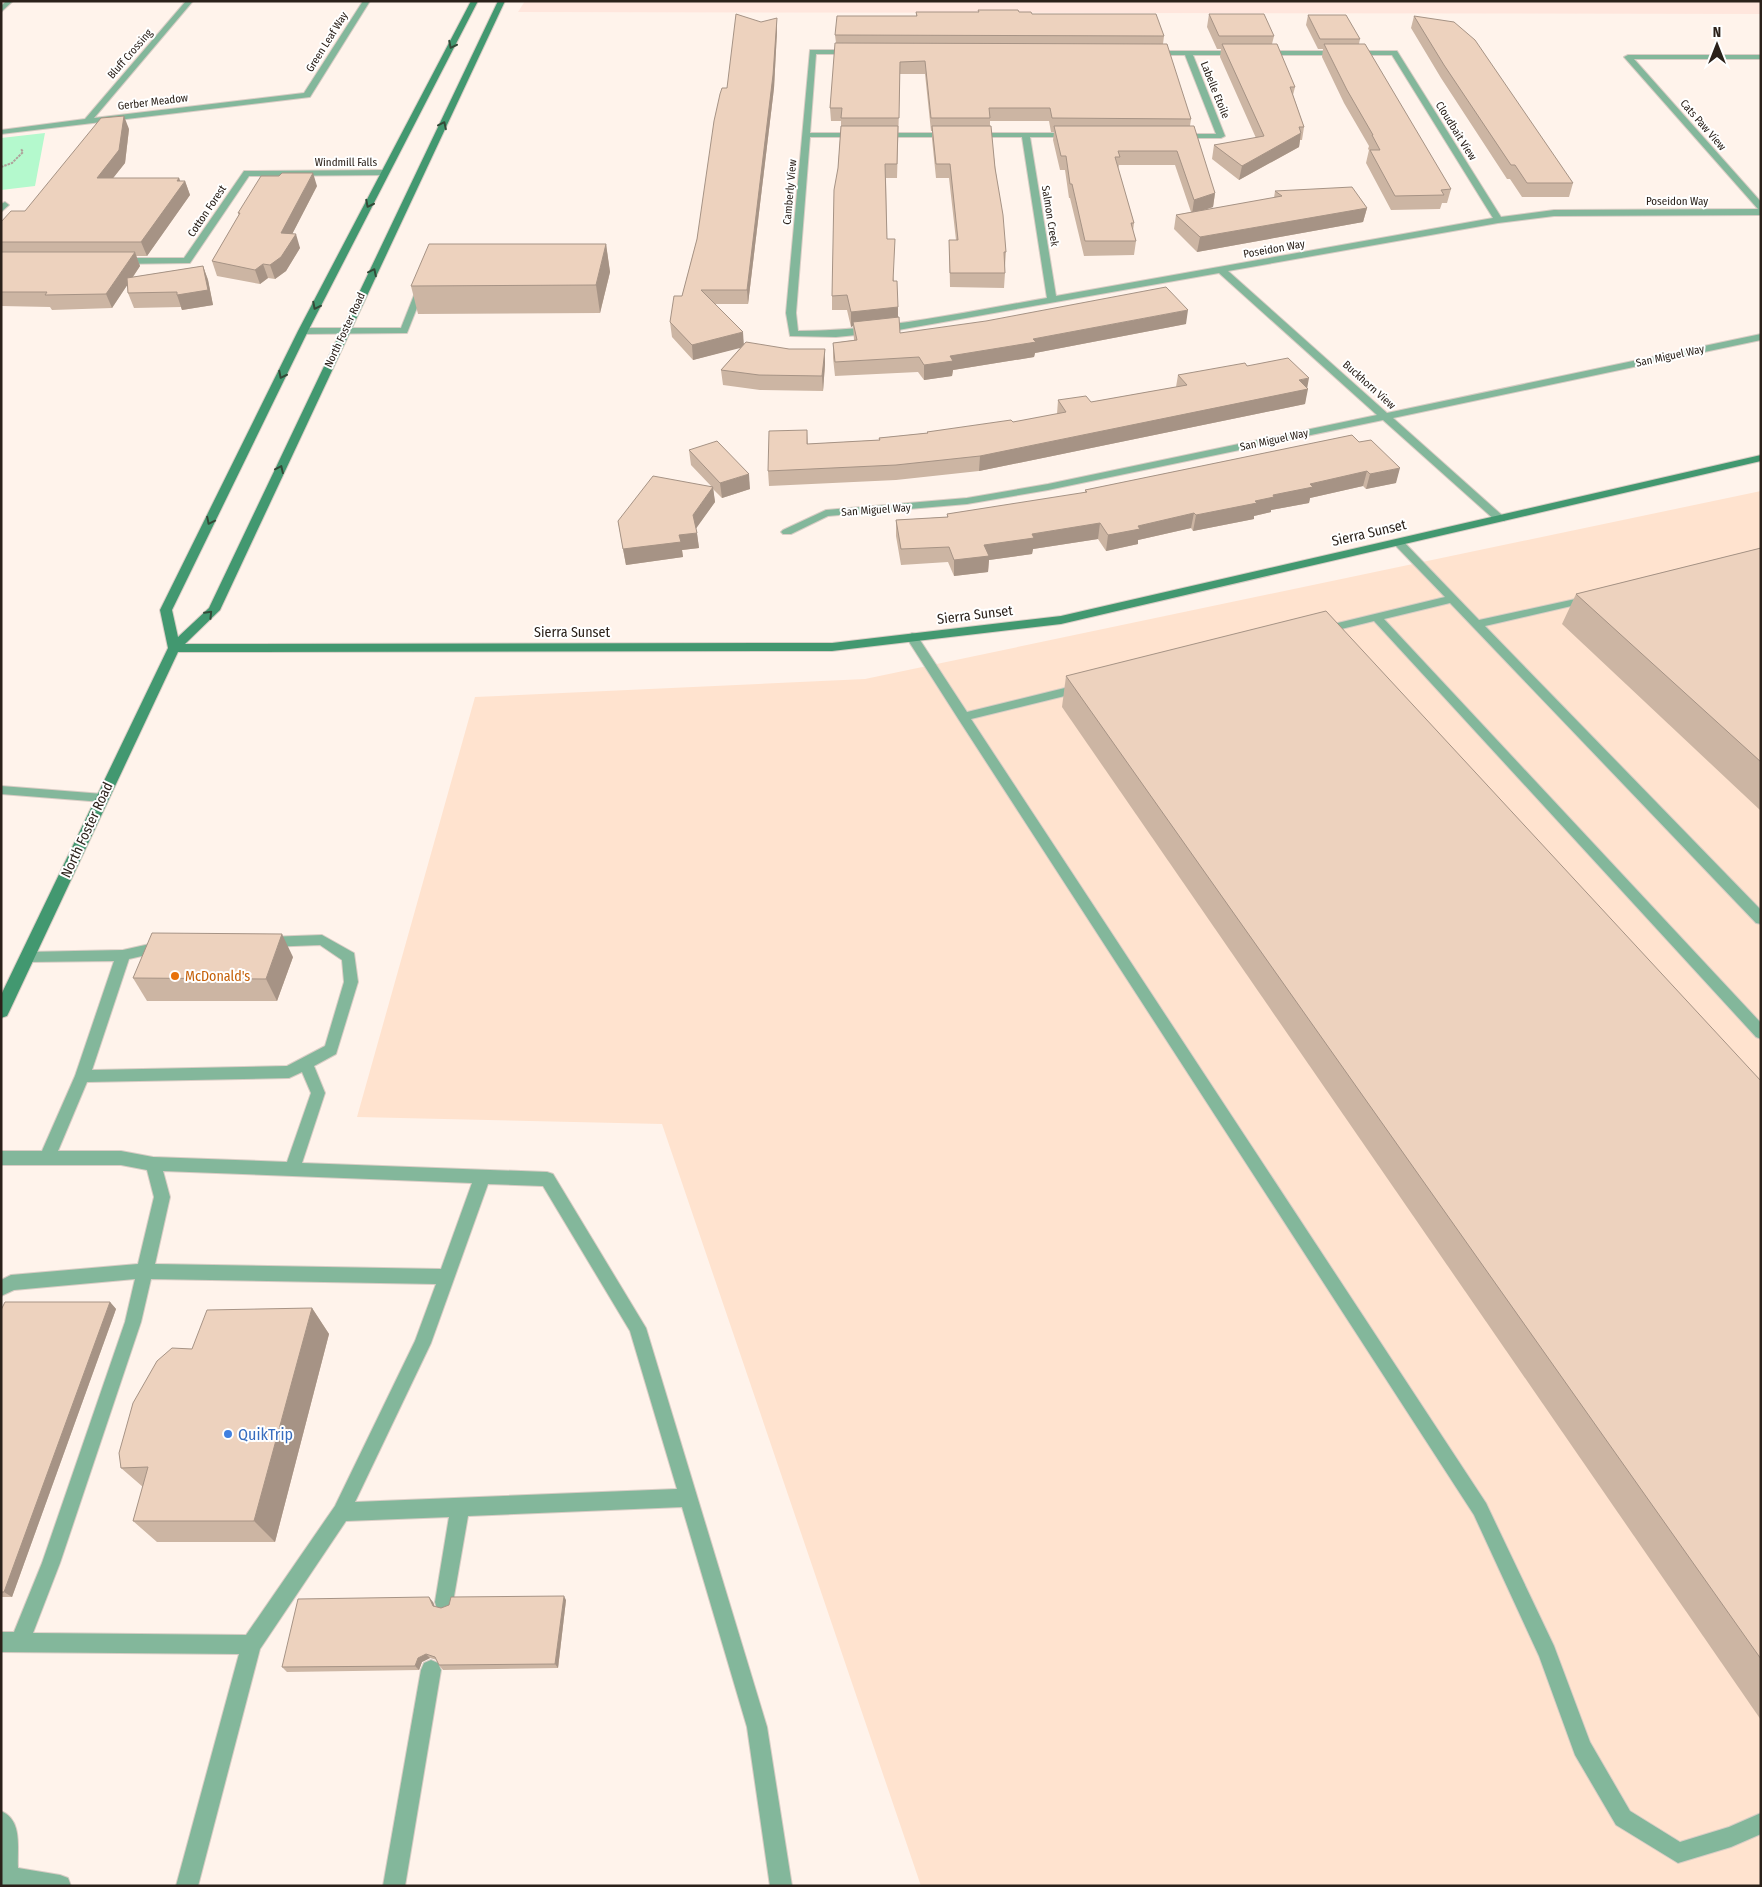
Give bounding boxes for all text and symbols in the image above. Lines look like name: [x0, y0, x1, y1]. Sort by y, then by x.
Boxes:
street label: Green Leaf Way: [303, 9, 351, 74]
north arrow: [1692, 20, 1742, 70]
text: N: [1713, 24, 1721, 41]
street label: Bluff Crossing: [105, 26, 156, 82]
one-way arrow: [448, 39, 458, 48]
street label: Labelle Etoile: [1198, 60, 1232, 120]
street label: Gerber Meadow: [117, 91, 189, 113]
street label: Cats Paw View: [1677, 97, 1729, 153]
street label: Cloudbait View: [1433, 99, 1479, 163]
one-way arrow: [437, 121, 447, 130]
street label: Windmill Falls: [315, 156, 377, 169]
street label: Camberly View: [781, 159, 799, 225]
street label: Cotton Forest: [185, 182, 229, 239]
street label: Salmon Creek: [1039, 185, 1061, 248]
street label: Poseidon Way: [1646, 195, 1708, 208]
one-way arrow: [365, 199, 375, 208]
street label: Poseidon Way: [1242, 237, 1306, 261]
one-way arrow: [367, 268, 377, 277]
street label: North Foster Road: [322, 290, 368, 370]
one-way arrow: [312, 301, 322, 310]
street label: San Miguel Way: [1635, 342, 1705, 370]
street label: Buckhorn View: [1340, 358, 1398, 412]
one-way arrow: [277, 370, 288, 379]
street label: San Miguel Way: [1239, 426, 1309, 454]
one-way arrow: [274, 465, 285, 474]
street label: San Miguel Way: [841, 501, 911, 519]
one-way arrow: [205, 516, 216, 525]
street label: Sierra Sunset: [1330, 516, 1408, 550]
street label: Sierra Sunset: [936, 602, 1014, 628]
one-way arrow: [203, 611, 212, 620]
street label: Sierra Sunset: [534, 624, 610, 641]
street label: North Foster Road: [57, 780, 117, 880]
place label: McDonald's: [185, 968, 250, 985]
marker: McDonald's: [169, 970, 181, 982]
place label: QuikTrip: [238, 1425, 293, 1444]
marker: QuikTrip: [222, 1428, 234, 1440]

